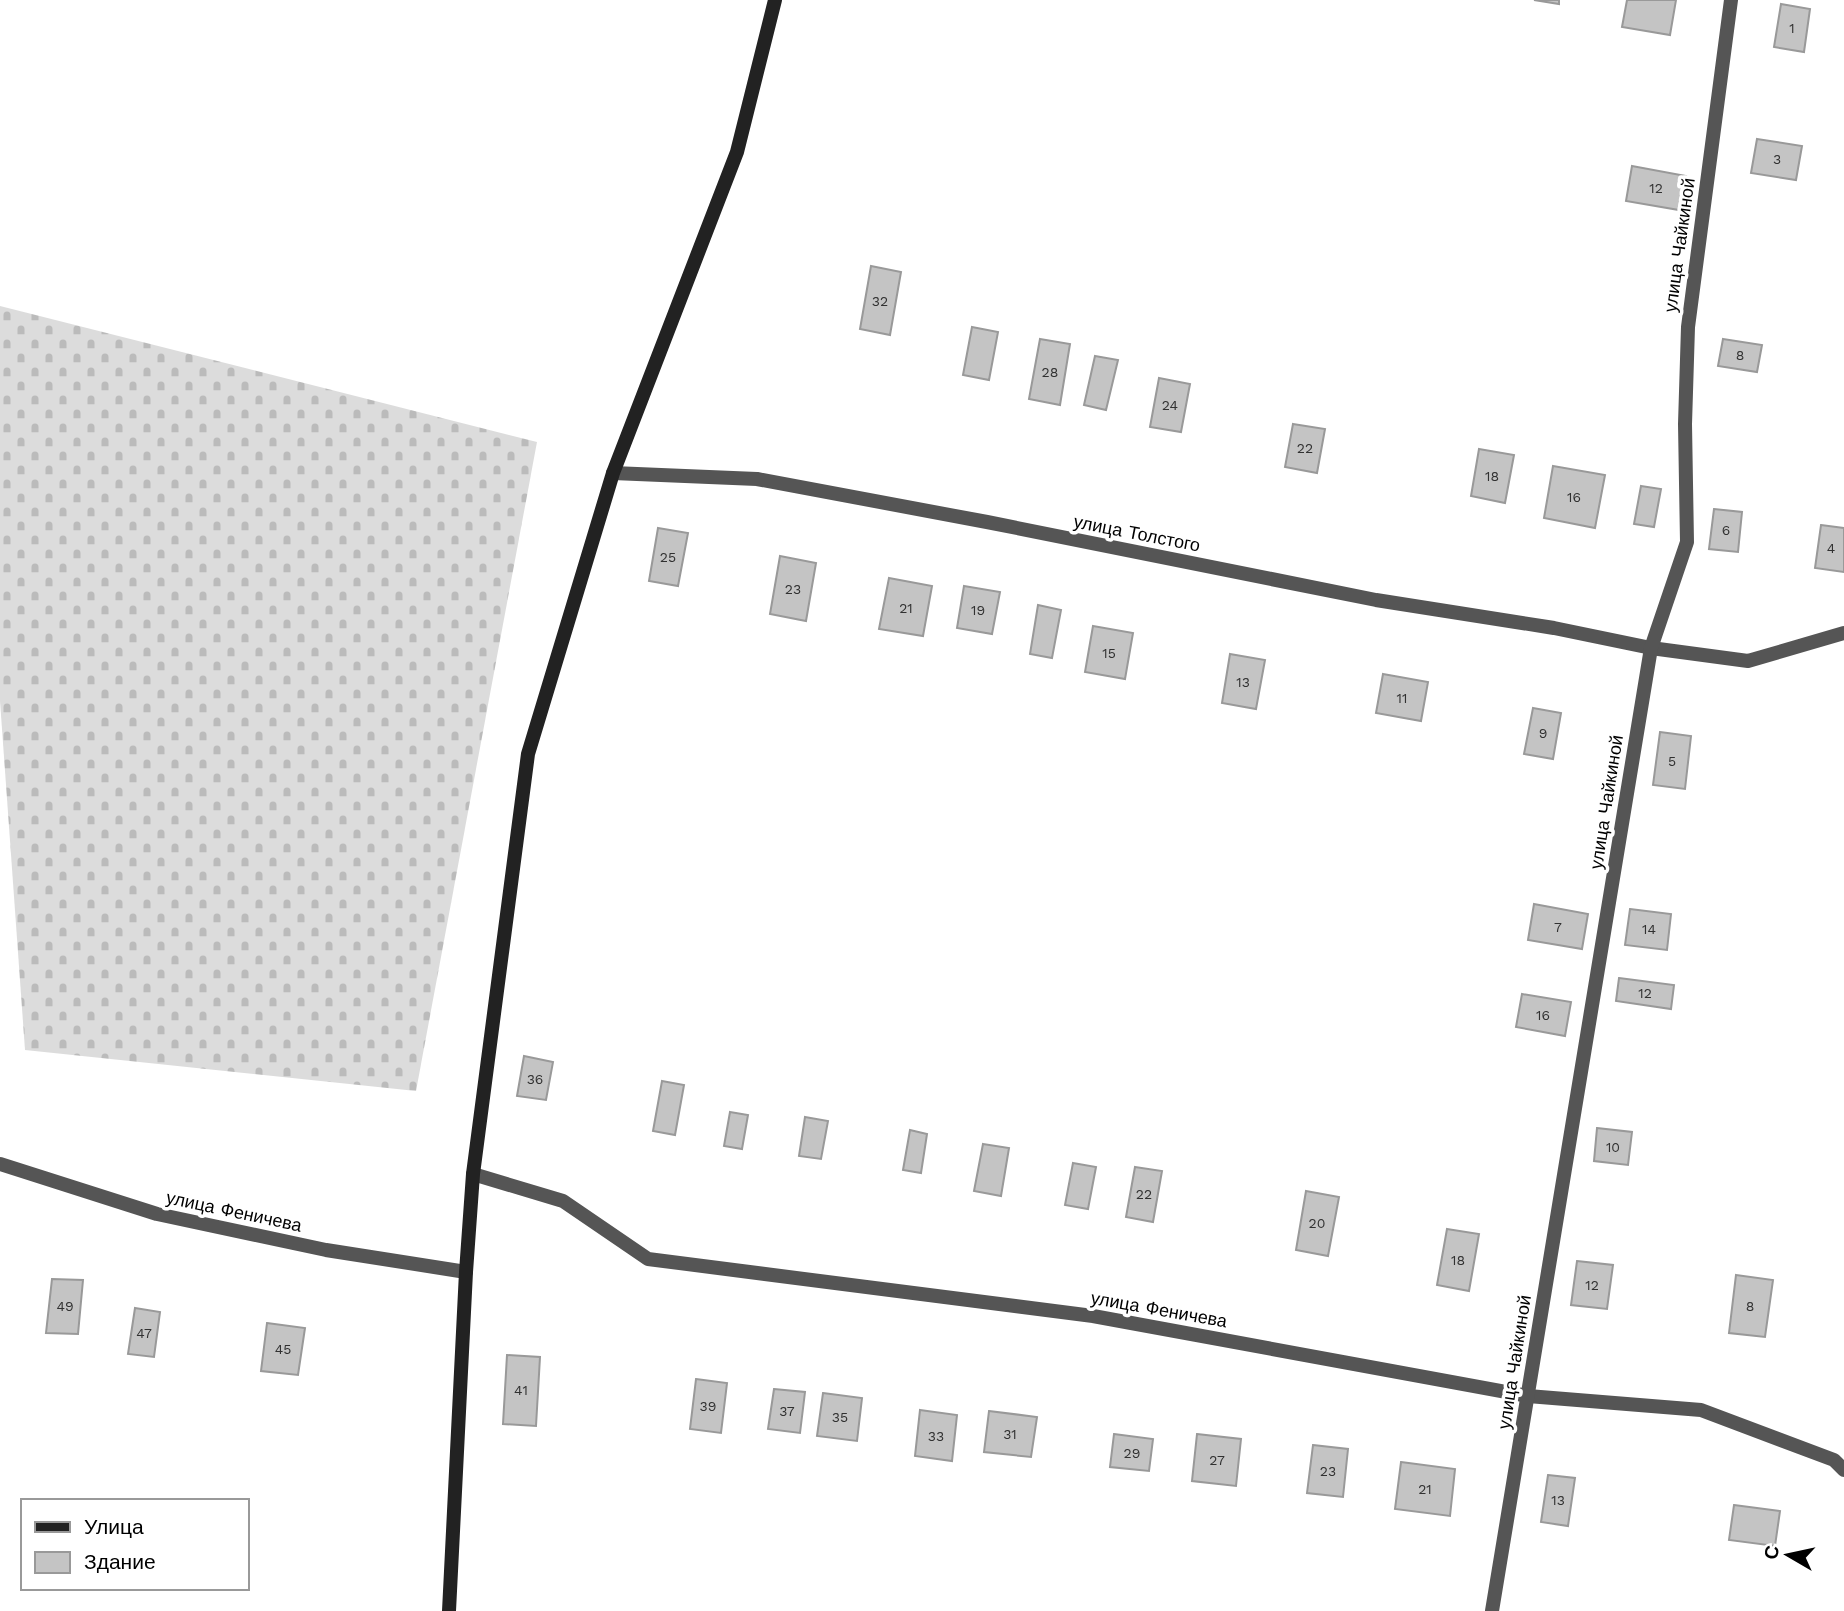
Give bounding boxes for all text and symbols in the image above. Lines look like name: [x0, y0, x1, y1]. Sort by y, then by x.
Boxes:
house number: 1: [1789, 20, 1795, 36]
house number: 3: [1773, 151, 1781, 167]
street label: улица Чайкиной: [1659, 176, 1699, 314]
house number: 12: [1649, 180, 1663, 196]
house number: 32: [872, 293, 888, 309]
house number: 8: [1736, 347, 1744, 363]
house number: 28: [1042, 364, 1058, 380]
house number: 24: [1162, 397, 1178, 413]
house number: 22: [1297, 440, 1313, 456]
house number: 18: [1485, 468, 1499, 484]
house number: 16: [1567, 489, 1581, 505]
street label: улица Толстого: [1072, 510, 1202, 556]
house number: 6: [1722, 522, 1730, 538]
house number: 4: [1827, 540, 1835, 556]
house number: 25: [660, 549, 676, 565]
house number: 23: [785, 581, 801, 597]
house number: 21: [899, 600, 913, 616]
house number: 19: [971, 602, 985, 618]
house number: 15: [1102, 645, 1116, 661]
house number: 13: [1236, 674, 1250, 690]
house number: 11: [1397, 690, 1407, 706]
house number: 9: [1539, 725, 1547, 741]
street label: улица Чайкиной: [1585, 733, 1627, 871]
house number: 5: [1668, 753, 1676, 769]
house number: 7: [1554, 919, 1562, 935]
house number: 14: [1642, 921, 1656, 937]
house number: 12: [1638, 985, 1652, 1001]
house number: 16: [1536, 1007, 1550, 1023]
house number: 36: [527, 1071, 543, 1087]
house number: 10: [1606, 1139, 1620, 1155]
street label: улица Феничева: [164, 1186, 305, 1236]
house number: 22: [1136, 1186, 1152, 1202]
house number: 20: [1309, 1215, 1325, 1231]
house number: 18: [1451, 1252, 1465, 1268]
house number: 12: [1585, 1277, 1599, 1293]
street label: улица Феничева: [1089, 1287, 1230, 1331]
street label: улица Чайкиной: [1493, 1293, 1535, 1431]
house number: 49: [56, 1298, 74, 1314]
house number: 8: [1746, 1298, 1754, 1314]
house number: 47: [136, 1325, 152, 1341]
house number: 45: [275, 1341, 291, 1357]
house number: 41: [514, 1382, 528, 1398]
house number: 39: [700, 1398, 716, 1414]
house number: 37: [779, 1403, 795, 1419]
house number: 35: [832, 1409, 848, 1425]
house number: 31: [1003, 1426, 1017, 1442]
house number: 33: [928, 1428, 944, 1444]
house number: 29: [1124, 1445, 1140, 1461]
house number: 27: [1209, 1452, 1225, 1468]
house number: 23: [1320, 1463, 1336, 1479]
house number: 21: [1418, 1481, 1432, 1497]
house number: 13: [1551, 1492, 1565, 1508]
legend: [21, 1499, 248, 1590]
text: Улица: [84, 1514, 144, 1539]
north arrow: [1753, 1520, 1823, 1590]
text: С: [1759, 1544, 1784, 1561]
text: Здание: [84, 1549, 156, 1574]

